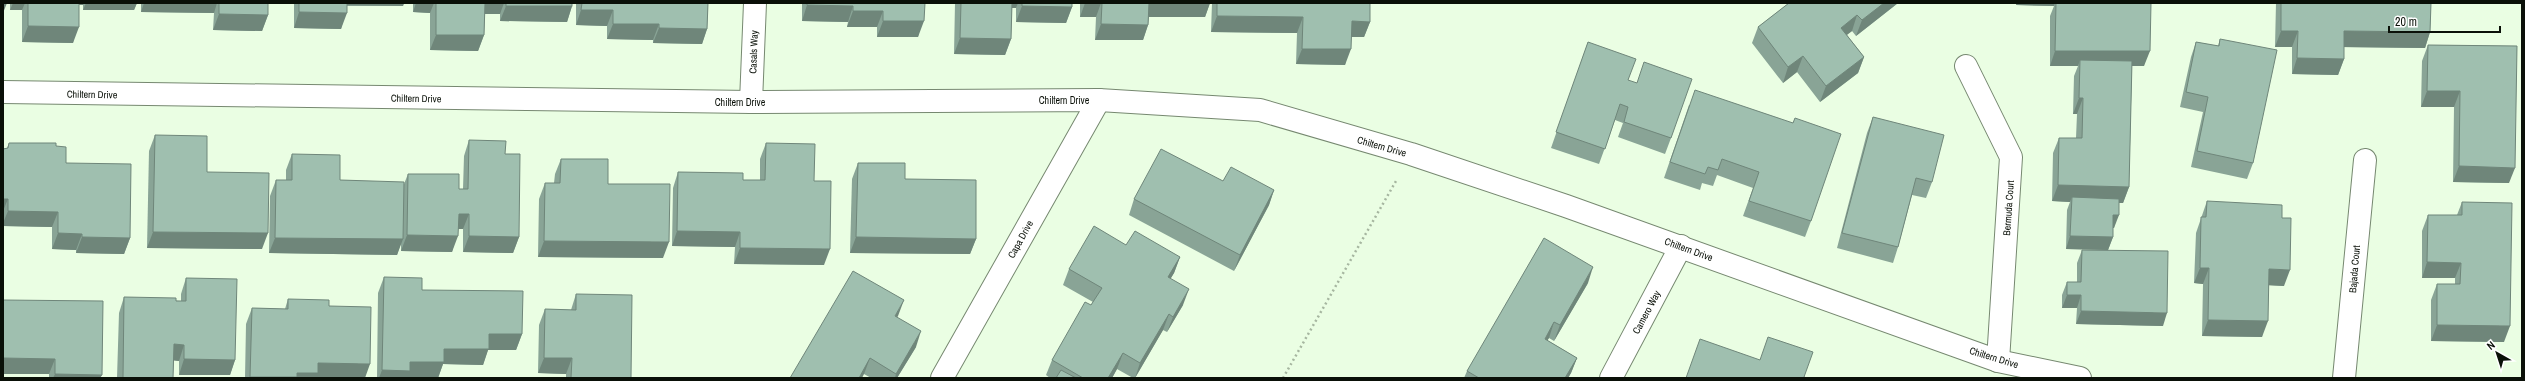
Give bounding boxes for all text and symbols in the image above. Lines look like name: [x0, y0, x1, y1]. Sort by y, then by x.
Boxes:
scale bar: [2389, 8, 2500, 34]
text: 20 m: [2395, 14, 2417, 30]
street label: Casals Way: [746, 29, 761, 74]
street label: Chiltern Drive: [67, 88, 118, 101]
street label: Chiltern Drive: [391, 92, 442, 105]
street label: Chiltern Drive: [1039, 94, 1090, 107]
street label: Chiltern Drive: [715, 96, 766, 109]
street label: Chiltern Drive: [1356, 133, 1408, 160]
street label: Bermuda Court: [2000, 179, 2017, 236]
street label: Capa Drive: [1005, 218, 1036, 261]
street label: Chiltern Drive: [1663, 235, 1715, 264]
street label: Bajada Court: [2346, 244, 2363, 293]
street label: Camero Way: [1630, 287, 1664, 336]
north arrow: [2477, 333, 2517, 373]
text: N: [2484, 338, 2498, 353]
street label: Chiltern Drive: [1968, 344, 2020, 371]

